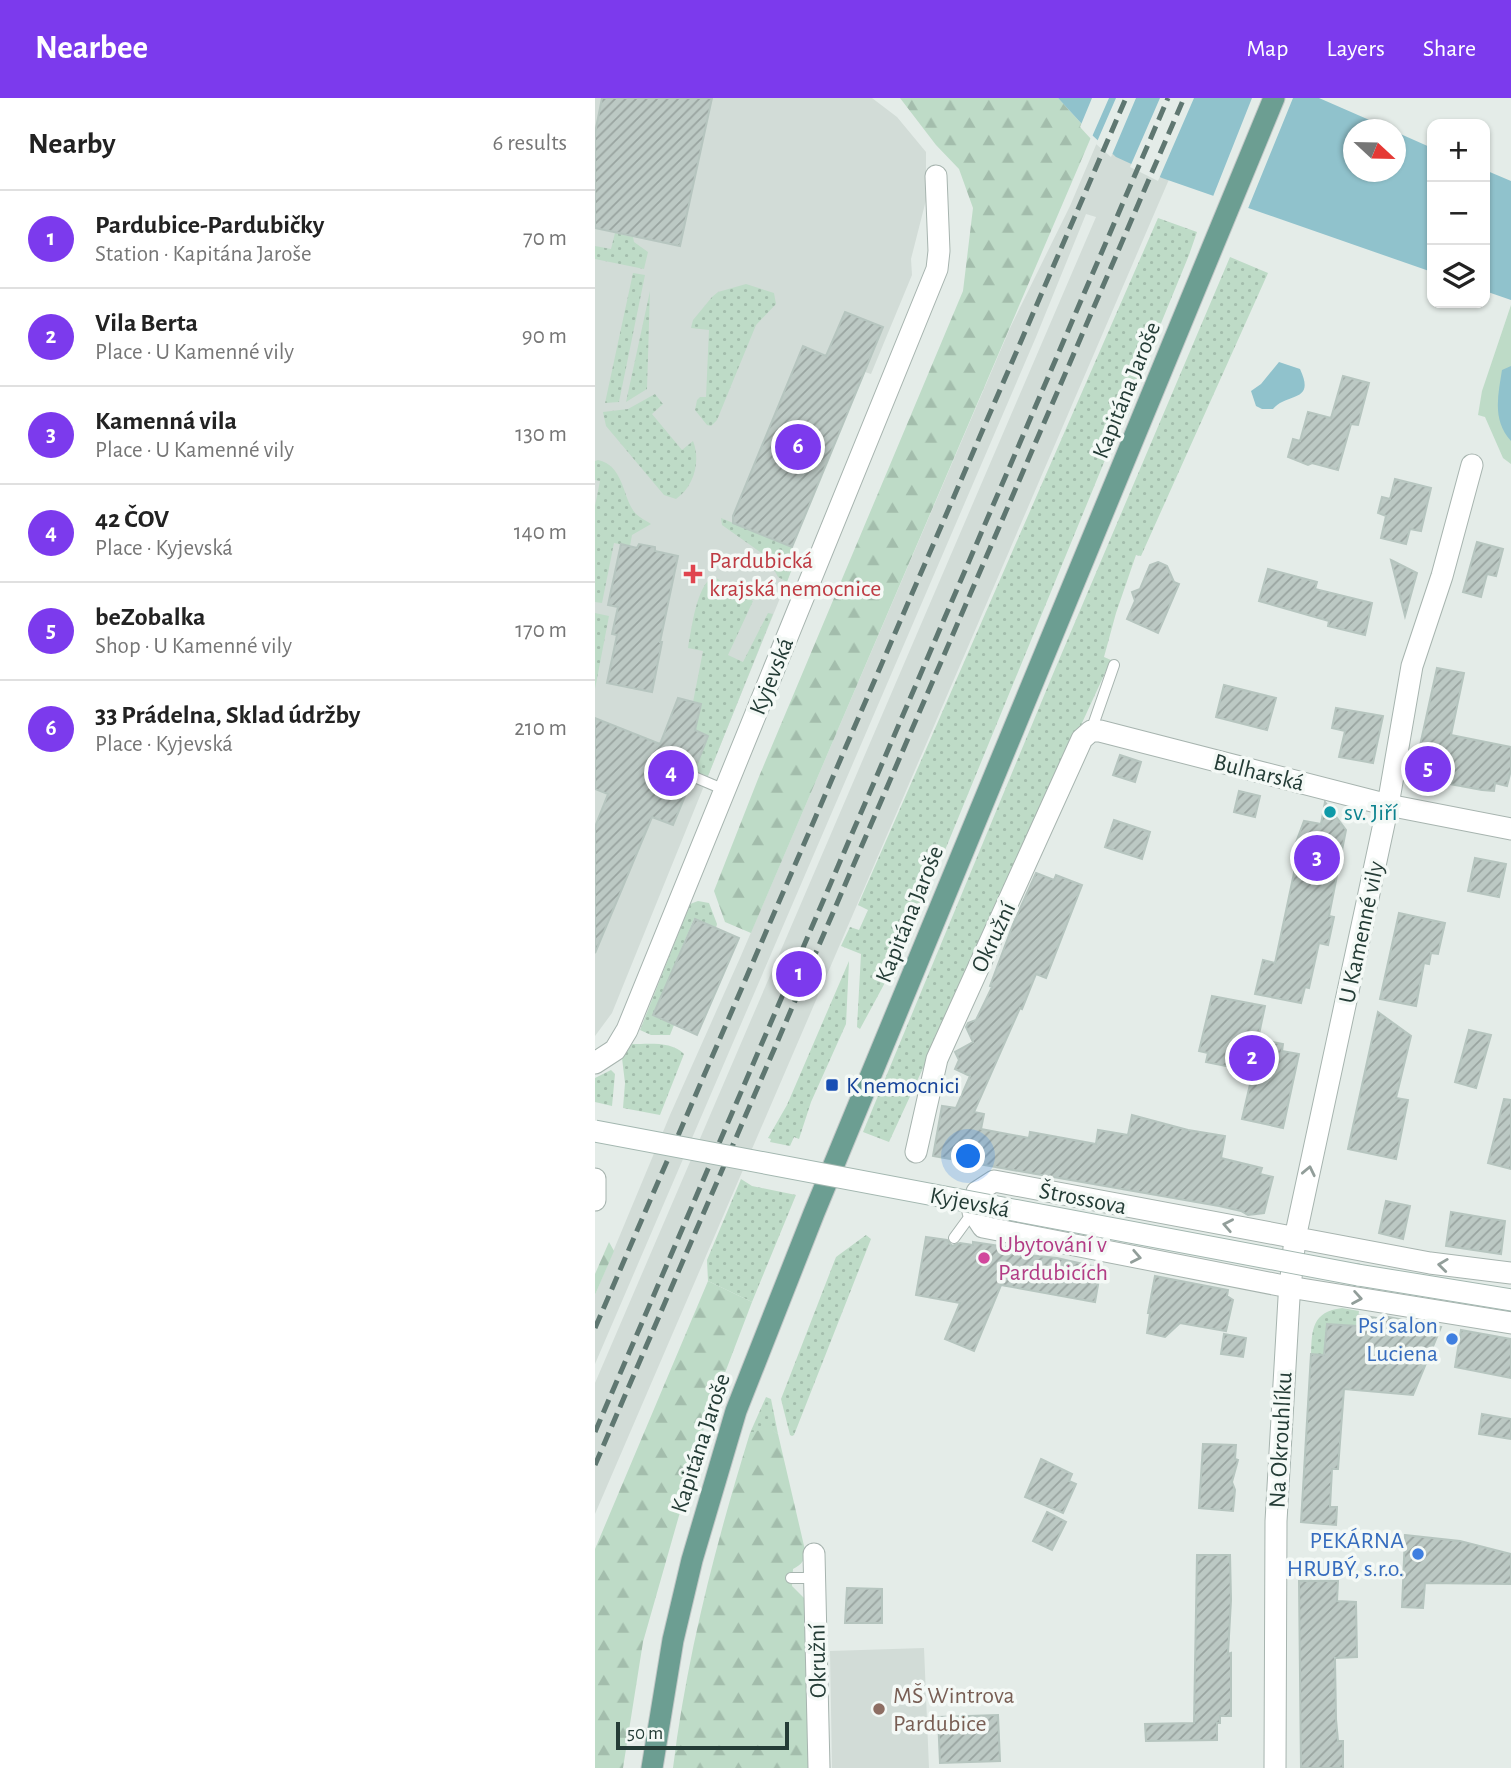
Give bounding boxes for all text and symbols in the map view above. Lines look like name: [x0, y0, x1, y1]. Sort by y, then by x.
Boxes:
text: Nearbee: [35, 32, 148, 65]
text: Map: [1246, 37, 1288, 61]
text: Layers: [1326, 37, 1385, 61]
text: Share: [1423, 37, 1476, 61]
north arrow: [1343, 119, 1406, 182]
map controls: [1427, 119, 1490, 308]
button: +: [1427, 119, 1490, 182]
text: Nearby: [28, 129, 116, 159]
text: 6 results: [493, 132, 567, 155]
button: −: [1427, 182, 1490, 245]
text: Pardubice-Pardubičky: [95, 212, 324, 238]
text: 1: [47, 227, 55, 250]
text: 70 m: [523, 227, 567, 250]
text: Station · Kapitána Jaroše: [95, 243, 312, 266]
button: layers: [1427, 245, 1490, 308]
text: Vila Berta: [95, 310, 198, 336]
street label: Kapitána Jaroše: [1089, 319, 1165, 462]
text: 2: [46, 325, 56, 348]
text: 90 m: [522, 325, 567, 348]
text: Place · U Kamenné vily: [95, 341, 294, 364]
text: Kamenná vila: [95, 408, 237, 434]
pin: 6: [775, 421, 821, 473]
text: 3: [46, 423, 56, 446]
text: 130 m: [515, 423, 567, 446]
text: Place · U Kamenné vily: [95, 439, 294, 462]
text: 42 ČOV: [95, 506, 169, 532]
text: 4: [45, 521, 57, 544]
text: 140 m: [514, 521, 567, 544]
text: Place · Kyjevská: [95, 537, 233, 560]
place label: Pardubická krajská nemocnice: [709, 549, 881, 601]
marker: Pardubická krajská nemocnice: [683, 564, 703, 584]
text: beZobalka: [95, 604, 205, 630]
text: 5: [46, 619, 56, 642]
text: 170 m: [515, 619, 567, 642]
street label: Kyjevská: [746, 634, 798, 718]
text: Shop · U Kamenné vily: [95, 635, 292, 658]
text: 33 Prádelna, Sklad údržby: [95, 702, 361, 728]
text: 6: [45, 717, 57, 740]
text: 210 m: [514, 717, 567, 740]
text: Place · Kyjevská: [95, 733, 233, 756]
pin: 5: [1405, 743, 1451, 795]
pin: 4: [648, 747, 694, 799]
street label: Bulharská: [1211, 750, 1307, 796]
place label: sv. Jiří: [1344, 801, 1398, 825]
marker: sv. Jiří: [1322, 804, 1338, 820]
pin: 3: [1294, 832, 1340, 884]
street label: Kapitána Jaroše: [872, 843, 948, 986]
street label: U Kamenné vily: [1335, 859, 1389, 1005]
street label: Okružní: [967, 899, 1021, 976]
pin: 1: [776, 948, 822, 1000]
pin: 2: [1229, 1032, 1275, 1084]
place label: K nemocnici: [846, 1074, 960, 1098]
marker: K nemocnici: [824, 1077, 840, 1093]
your location: [951, 1139, 985, 1173]
one-way arrow: [1301, 1165, 1315, 1177]
street label: Štrossova: [1037, 1178, 1129, 1219]
street label: Kyjevská: [928, 1183, 1012, 1222]
one-way arrow: [1222, 1218, 1234, 1233]
place label: Ubytování v Pardubicích: [998, 1233, 1108, 1285]
one-way arrow: [1130, 1249, 1142, 1264]
marker: Ubytování v Pardubicích: [976, 1250, 992, 1266]
one-way arrow: [1437, 1257, 1449, 1272]
one-way arrow: [1351, 1290, 1363, 1305]
place label: Psí salon Luciena: [1357, 1314, 1438, 1366]
marker: Psí salon Luciena: [1444, 1331, 1460, 1347]
street label: Kapitána Jaroše: [667, 1371, 735, 1516]
street label: Na Okrouhlíku: [1265, 1371, 1297, 1509]
place label: PEKÁRNA HRUBÝ, s.r.o.: [1287, 1527, 1404, 1581]
marker: PEKÁRNA HRUBÝ, s.r.o.: [1410, 1546, 1426, 1562]
street label: Okružní: [805, 1623, 831, 1698]
place label: MŠ Wintrova Pardubice: [893, 1683, 1015, 1736]
marker: MŠ Wintrova Pardubice: [871, 1701, 887, 1717]
scale bar: [616, 1719, 789, 1751]
text: 50 m: [627, 1724, 663, 1743]

